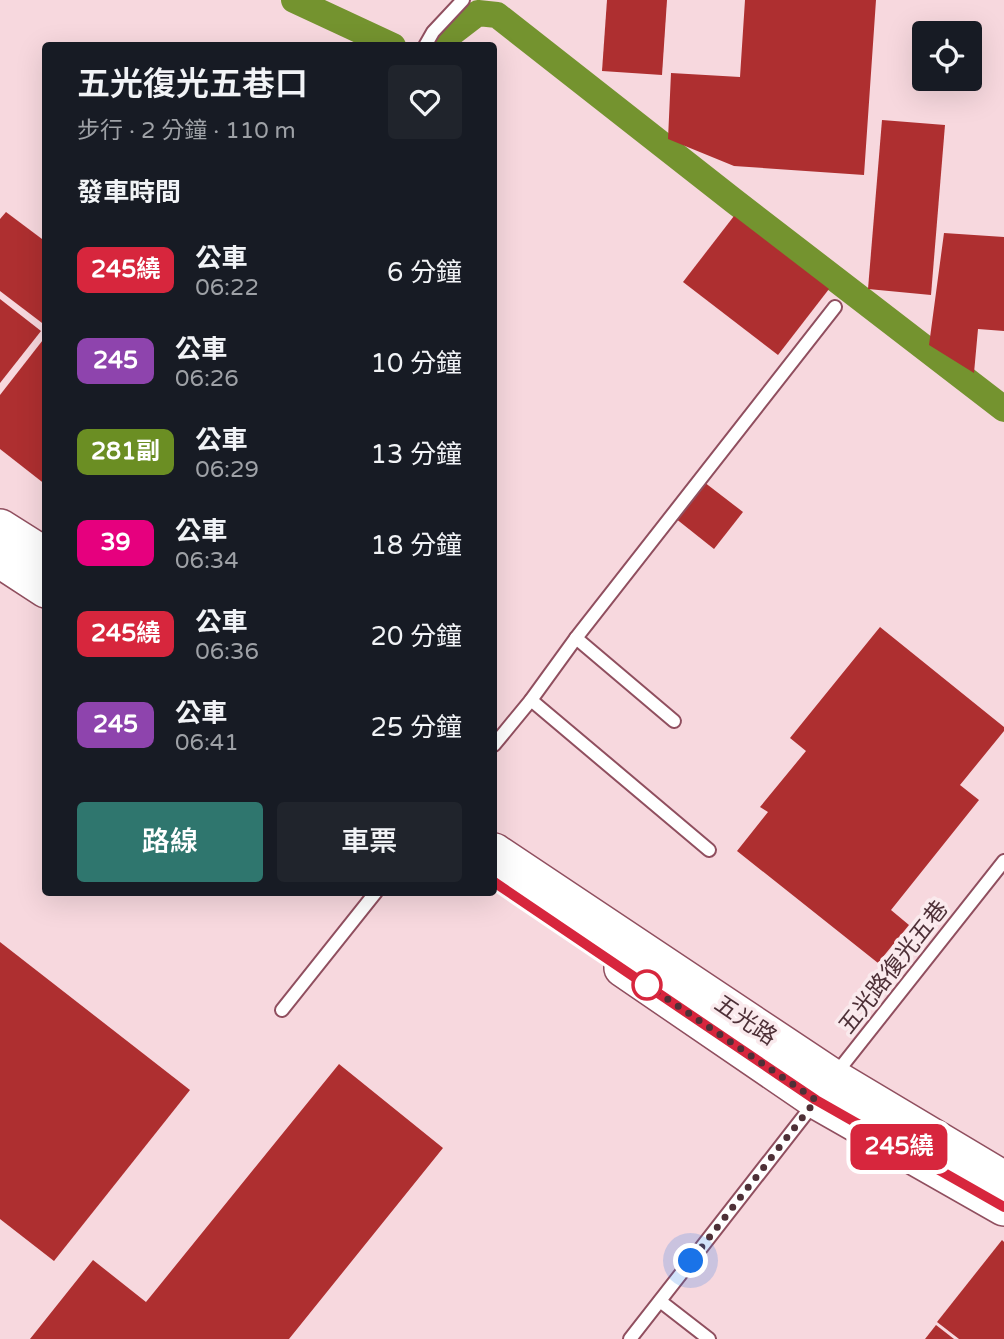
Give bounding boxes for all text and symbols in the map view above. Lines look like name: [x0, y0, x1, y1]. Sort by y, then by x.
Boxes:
map controls: [912, 21, 982, 91]
button: locate: [912, 21, 982, 91]
text: 五光復光五巷口: [77, 65, 308, 104]
button: heart: [388, 65, 462, 139]
text: 步行 · 2 分鐘 · 110 m: [77, 117, 296, 145]
text: 發車時間: [77, 177, 181, 208]
text: 公車: [195, 243, 247, 274]
text: 245繞: [91, 255, 160, 284]
text: 6 分鐘: [387, 257, 462, 288]
text: 06:22: [195, 274, 259, 302]
text: 公車: [175, 334, 227, 365]
text: 245: [93, 346, 138, 375]
text: 10 分鐘: [371, 348, 462, 379]
text: 06:26: [175, 365, 239, 393]
text: 公車: [195, 425, 247, 456]
text: 281副: [91, 437, 160, 466]
text: 13 分鐘: [371, 439, 462, 470]
text: 06:29: [195, 456, 259, 484]
text: 公車: [175, 516, 227, 547]
text: 39: [100, 528, 131, 557]
text: 18 分鐘: [371, 530, 462, 561]
text: 06:34: [175, 547, 239, 575]
text: 公車: [195, 607, 247, 638]
text: 245繞: [91, 619, 160, 648]
text: 20 分鐘: [371, 621, 462, 652]
text: 06:36: [195, 638, 259, 666]
text: 公車: [175, 698, 227, 729]
text: 245: [93, 710, 138, 739]
text: 25 分鐘: [371, 712, 462, 743]
text: 06:41: [175, 729, 239, 757]
button: 路線: [77, 802, 263, 882]
button: 車票: [277, 802, 462, 882]
street label: 五光路復光五巷: [833, 896, 954, 1040]
unlabelled marker: [632, 970, 662, 1000]
street label: 五光路: [709, 990, 782, 1052]
line badge: 245繞: [850, 1124, 948, 1170]
text: 245繞: [864, 1132, 934, 1161]
your location: [673, 1243, 708, 1278]

